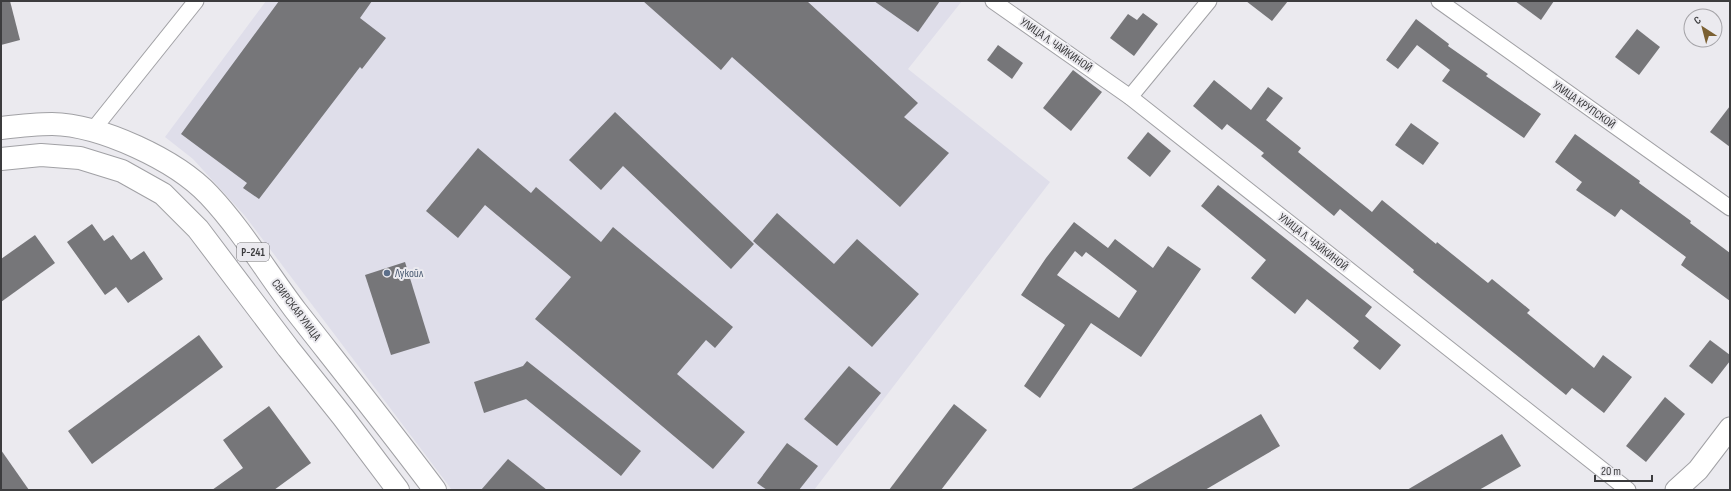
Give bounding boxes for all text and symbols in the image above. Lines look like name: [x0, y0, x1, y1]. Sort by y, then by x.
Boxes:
north arrow: [1683, 8, 1723, 48]
text: С: [1691, 13, 1704, 27]
street label: УЛИЦА Л. ЧАЙКИНОЙ: [1017, 15, 1095, 75]
street label: УЛИЦА КРУПСКОЙ: [1550, 78, 1618, 132]
street label: УЛИЦА Л. ЧАЙКИНОЙ: [1275, 210, 1351, 274]
road number: Р-241: [237, 243, 269, 261]
place label: Лукойл: [394, 266, 424, 281]
marker: Лукойл: [382, 268, 392, 278]
street label: СВИРСКАЯ УЛИЦА: [268, 276, 325, 344]
scale bar: [1595, 457, 1652, 483]
text: 20 m: [1601, 464, 1621, 479]

